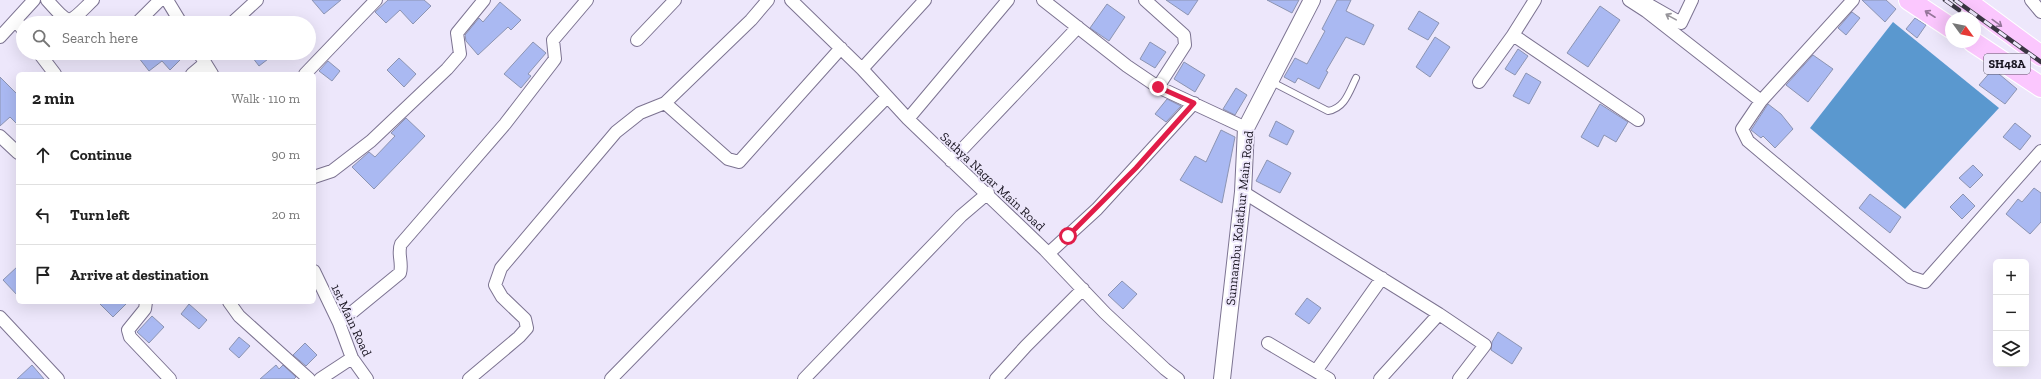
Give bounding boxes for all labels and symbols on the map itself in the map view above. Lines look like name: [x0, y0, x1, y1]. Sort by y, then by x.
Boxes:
one-way arrow: [1925, 10, 1936, 18]
north arrow: [1945, 12, 1981, 48]
one-way arrow: [1666, 13, 1678, 21]
one-way arrow: [1991, 19, 2002, 27]
road number: SH48A: [1984, 54, 2030, 74]
route end: [1149, 78, 1167, 96]
street label: Sathya Nagar Main Road: [937, 129, 1048, 234]
street label: Sunnambu Kolathur Main Road: [1223, 130, 1256, 306]
route start: [1059, 227, 1077, 245]
street label: 1st Main Road: [328, 282, 375, 359]

